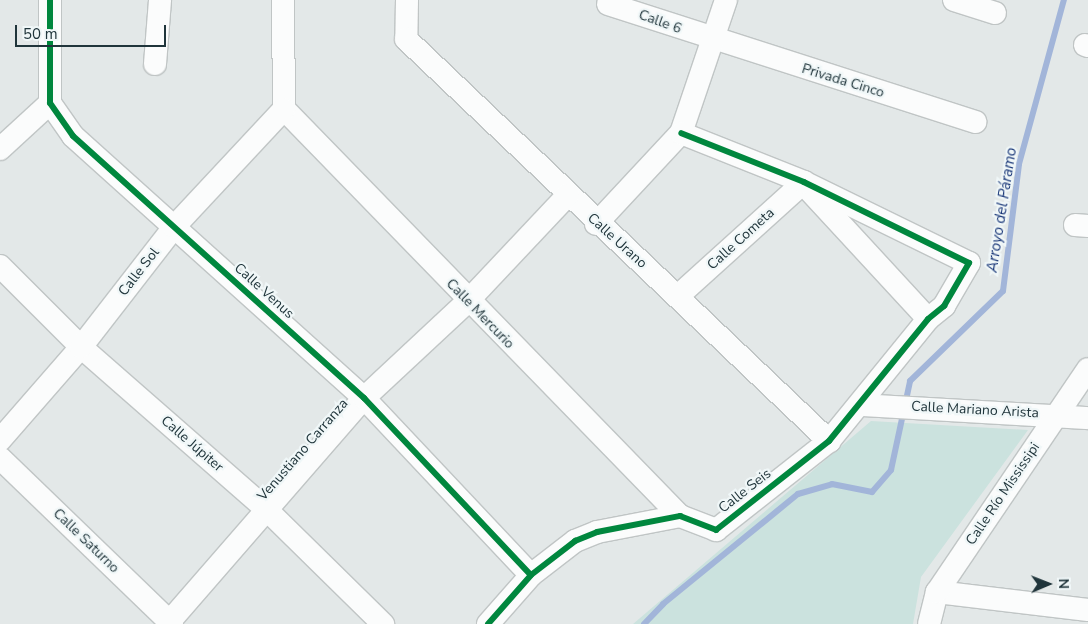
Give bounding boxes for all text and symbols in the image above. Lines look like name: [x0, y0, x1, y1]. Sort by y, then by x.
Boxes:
street label: Calle 6: [636, 7, 684, 37]
scale bar: [18, 15, 169, 47]
text: 50 m: [23, 24, 58, 44]
street label: Privada Cinco: [800, 60, 886, 102]
water label: Arroyo del Páramo: [983, 146, 1021, 274]
street label: Calle Cometa: [704, 205, 778, 273]
street label: Calle Urano: [584, 210, 650, 272]
street label: Calle Sol: [115, 245, 163, 299]
street label: Calle Venus: [231, 260, 297, 322]
street label: Calle Mercurio: [442, 276, 518, 352]
street label: Venustiano Carranza: [254, 396, 352, 504]
street label: Calle Mariano Arista: [911, 398, 1039, 422]
street label: Calle Júpiter: [157, 412, 227, 476]
street label: Calle Río Mississipi: [963, 440, 1043, 548]
street label: Calle Seis: [715, 465, 775, 517]
street label: Calle Saturno: [49, 505, 123, 577]
north arrow: [1023, 559, 1073, 609]
text: N: [1054, 578, 1073, 589]

